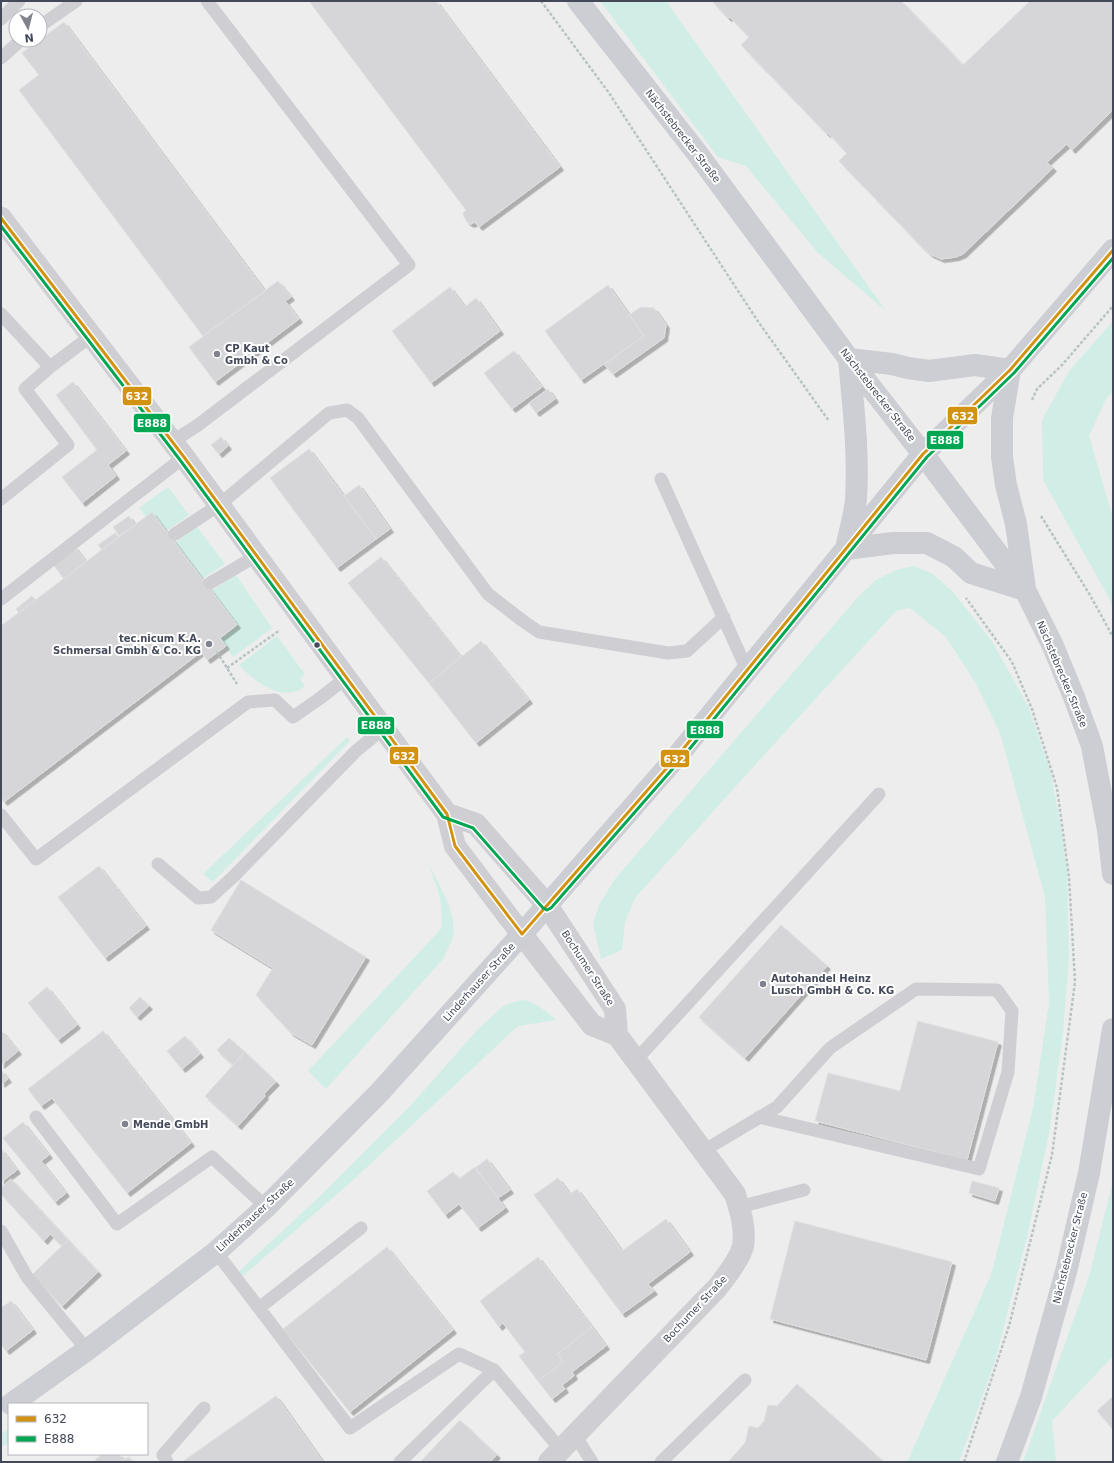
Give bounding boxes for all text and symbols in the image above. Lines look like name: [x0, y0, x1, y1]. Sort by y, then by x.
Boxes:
north arrow: [8, 8, 48, 48]
text: N: [24, 30, 35, 44]
street label: Nächstebrecker Straße: [643, 88, 723, 184]
place label: CP Kaut Gmbh & Co: [225, 343, 288, 366]
street label: Nächstebrecker Straße: [838, 347, 918, 443]
marker: CP Kaut Gmbh & Co: [212, 349, 222, 359]
line badge: 632: [122, 386, 152, 406]
text: 632: [126, 390, 148, 403]
line badge: 632: [947, 406, 978, 425]
text: 632: [952, 410, 974, 423]
line badge: E888: [133, 413, 171, 433]
text: E888: [137, 417, 167, 430]
line badge: E888: [926, 430, 964, 450]
text: E888: [930, 434, 960, 447]
street label: Nächstebrecker Straße: [1035, 619, 1089, 729]
place label: tec.nicum K.A. Schmersal Gmbh & Co. KG: [53, 633, 201, 656]
marker: tec.nicum K.A. Schmersal Gmbh & Co. KG: [204, 639, 214, 649]
unlabelled marker: [312, 640, 322, 650]
line badge: E888: [357, 716, 395, 735]
text: E888: [361, 719, 391, 732]
line badge: E888: [686, 720, 724, 739]
text: E888: [690, 724, 720, 737]
line badge: 632: [389, 746, 419, 765]
line badge: 632: [660, 749, 690, 768]
text: 632: [393, 750, 415, 763]
text: 632: [664, 753, 686, 766]
street label: Bochumer Straße: [560, 928, 616, 1008]
street label: Linderhauser Straße: [441, 941, 517, 1023]
place label: Autohandel Heinz Lusch GmbH & Co. KG: [771, 973, 894, 996]
marker: Autohandel Heinz Lusch GmbH & Co. KG: [758, 979, 768, 989]
marker: Mende GmbH: [120, 1119, 130, 1129]
place label: Mende GmbH: [133, 1119, 208, 1130]
street label: Linderhauser Straße: [214, 1176, 296, 1254]
street label: Nächstebrecker Straße: [1051, 1191, 1089, 1305]
street label: Bochumer Straße: [661, 1273, 729, 1345]
legend: [8, 1403, 148, 1455]
text: 632: [44, 1412, 67, 1426]
text: E888: [44, 1432, 75, 1446]

